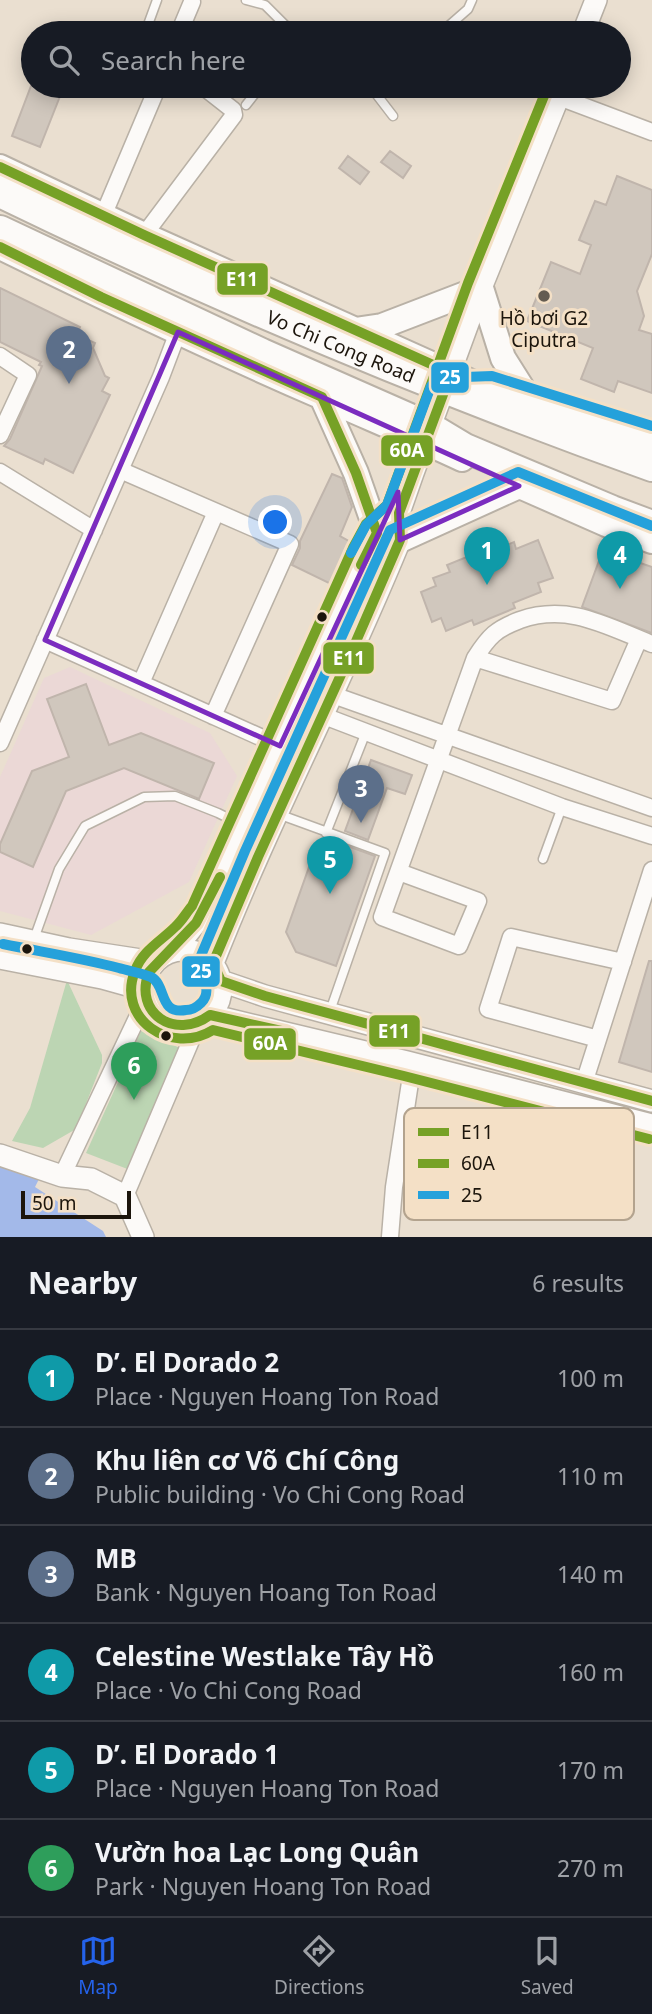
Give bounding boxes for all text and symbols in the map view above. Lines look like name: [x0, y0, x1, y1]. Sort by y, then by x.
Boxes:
search box: [21, 21, 631, 98]
icon: search: [45, 41, 83, 79]
text: Search here: [101, 42, 246, 78]
line badge: E11: [216, 262, 269, 296]
text: E11: [226, 266, 258, 292]
marker: Hồ bơi G2 Ciputra: [536, 288, 552, 304]
street label: Vo Chi Cong Road: [263, 304, 419, 389]
place label: Hồ bơi G2 Ciputra: [500, 305, 588, 353]
pin: 2: [46, 326, 92, 384]
line badge: 25: [430, 361, 470, 394]
text: 25: [439, 364, 461, 390]
line badge: 60A: [380, 434, 434, 467]
text: 60A: [390, 437, 425, 463]
your location: [258, 505, 292, 539]
pin: 1: [464, 527, 510, 585]
pin: 4: [597, 531, 643, 589]
unlabelled marker: [315, 610, 329, 624]
line badge: E11: [322, 641, 375, 675]
text: E11: [333, 645, 365, 671]
pin: 3: [338, 765, 384, 823]
pin: 5: [307, 836, 353, 894]
unlabelled marker: [20, 942, 34, 956]
line badge: 25: [181, 955, 221, 988]
text: 25: [190, 958, 212, 984]
line badge: E11: [368, 1014, 421, 1048]
text: E11: [378, 1018, 410, 1044]
line badge: 60A: [243, 1027, 297, 1061]
unlabelled marker: [159, 1029, 173, 1043]
text: 60A: [253, 1030, 288, 1056]
pin: 6: [111, 1042, 157, 1100]
legend: [404, 1108, 634, 1220]
text: E11: [461, 1119, 493, 1145]
text: 60A: [461, 1150, 496, 1176]
text: 25: [461, 1182, 483, 1208]
scale bar: [21, 1188, 131, 1220]
text: 50 m: [32, 1190, 76, 1216]
text: Nearby: [28, 1262, 137, 1303]
text: 6 results: [532, 1267, 624, 1299]
text: D’. El Dorado 2: [95, 1344, 279, 1380]
text: 1: [44, 1362, 58, 1394]
text: 100 m: [557, 1362, 624, 1394]
text: Place · Nguyen Hoang Ton Road: [95, 1380, 439, 1412]
text: Khu liên cơ Võ Chí Công: [95, 1442, 399, 1478]
text: 2: [44, 1460, 58, 1492]
text: 110 m: [557, 1460, 624, 1492]
text: Public building · Vo Chi Cong Road: [95, 1478, 465, 1510]
text: MB: [95, 1540, 137, 1576]
text: 3: [44, 1558, 58, 1590]
text: 140 m: [557, 1558, 624, 1590]
text: Bank · Nguyen Hoang Ton Road: [95, 1576, 437, 1608]
text: Celestine Westlake Tây Hồ: [95, 1638, 434, 1674]
text: 4: [44, 1656, 58, 1688]
text: 160 m: [557, 1656, 624, 1688]
text: Place · Vo Chi Cong Road: [95, 1674, 362, 1706]
text: D’. El Dorado 1: [95, 1736, 279, 1772]
text: 5: [44, 1754, 58, 1786]
text: 170 m: [557, 1754, 624, 1786]
text: Place · Nguyen Hoang Ton Road: [95, 1772, 439, 1804]
text: Vườn hoa Lạc Long Quân: [95, 1834, 419, 1870]
text: 6: [44, 1852, 58, 1884]
text: 270 m: [557, 1852, 624, 1884]
text: Park · Nguyen Hoang Ton Road: [95, 1870, 431, 1902]
tab: Map: [78, 1932, 118, 2000]
tab: Directions: [274, 1932, 364, 2000]
tab: Saved: [521, 1932, 574, 2000]

